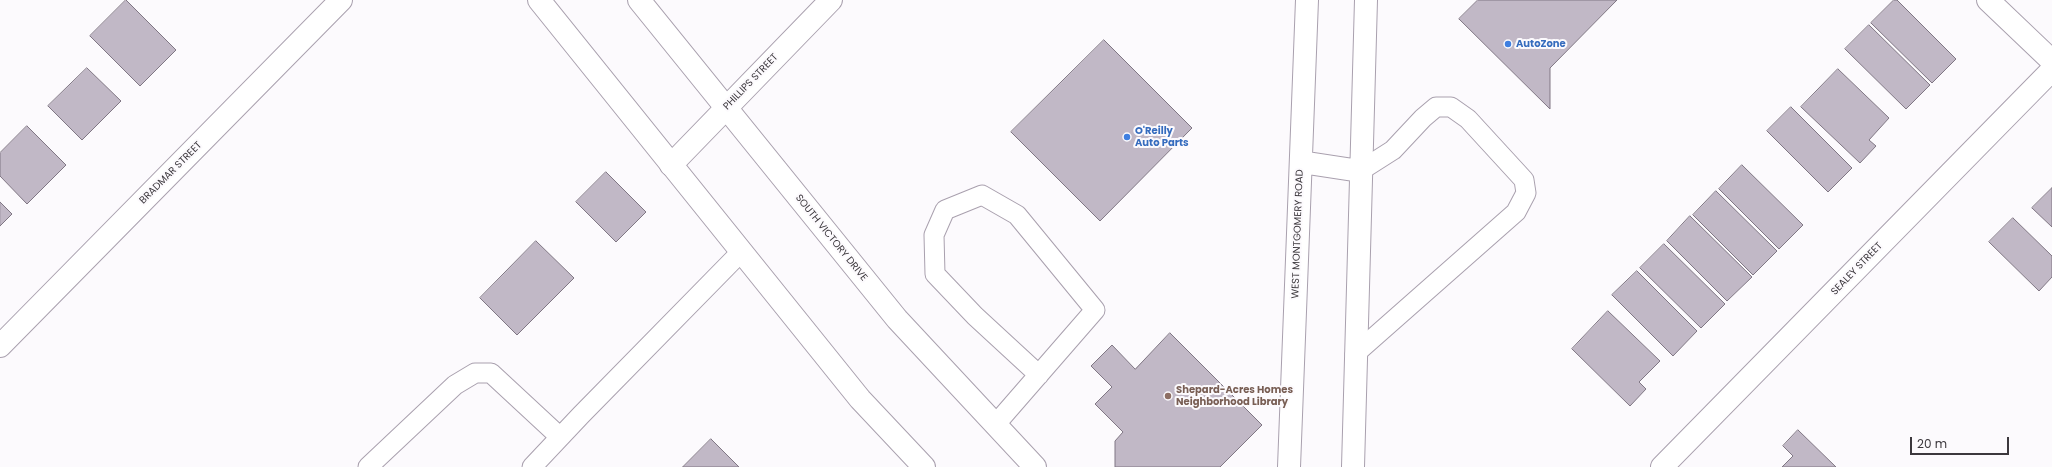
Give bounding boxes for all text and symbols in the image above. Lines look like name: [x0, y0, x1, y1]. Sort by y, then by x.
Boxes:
place label: AutoZone: [1516, 38, 1566, 50]
marker: AutoZone: [1503, 39, 1513, 49]
street label: PHILLIPS STREET: [721, 51, 781, 113]
place label: O'Reilly Auto Parts: [1135, 125, 1189, 148]
marker: O'Reilly Auto Parts: [1122, 132, 1132, 142]
street label: BRADMAR STREET: [137, 139, 205, 207]
street label: WEST MONTGOMERY ROAD: [1290, 169, 1306, 299]
street label: SOUTH VICTORY DRIVE: [792, 192, 870, 284]
street label: SEALEY STREET: [1829, 240, 1885, 298]
place label: Shepard-Acres Homes Neighborhood Library: [1176, 384, 1293, 408]
marker: Shepard-Acres Homes Neighborhood Library: [1163, 391, 1173, 401]
scale bar: [1912, 429, 2011, 455]
text: 20 m: [1917, 435, 1947, 452]

